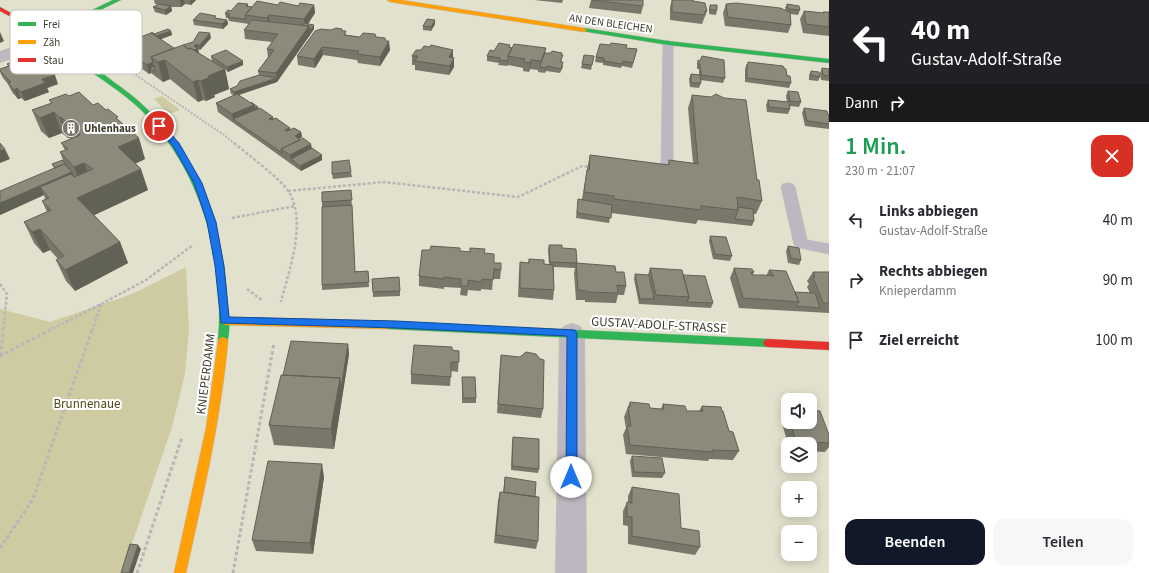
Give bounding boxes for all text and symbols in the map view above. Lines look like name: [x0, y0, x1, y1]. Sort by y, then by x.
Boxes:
legend: [10, 10, 142, 74]
street label: AN DEN BLEICHEN: [568, 10, 654, 37]
text: 40 m: [911, 10, 970, 50]
icon: left: [845, 16, 897, 68]
text: Frei: [43, 17, 60, 32]
text: Zäh: [43, 35, 60, 50]
text: Gustav-Adolf-Straße: [911, 47, 1062, 72]
text: Stau: [43, 53, 64, 68]
icon: right: [886, 92, 908, 114]
text: Dann: [845, 93, 878, 114]
pin: [142, 109, 176, 143]
icon: arrive: [148, 115, 170, 137]
building icon: Uhlenhaus: [61, 118, 81, 138]
place label: Uhlenhaus: [84, 121, 136, 136]
text: 1 Min.: [845, 129, 906, 164]
button: close: [1091, 135, 1133, 177]
text: 230 m · 21:07: [845, 162, 915, 180]
text: Links abbiegen: [879, 201, 978, 222]
icon: left: [845, 209, 867, 231]
text: 40 m: [1103, 210, 1133, 231]
text: Gustav-Adolf-Straße: [879, 222, 988, 240]
text: Rechts abbiegen: [879, 261, 988, 282]
icon: right: [845, 269, 867, 291]
text: 90 m: [1103, 270, 1133, 291]
text: Knieperdamm: [879, 282, 957, 300]
street label: GUSTAV-ADOLF-STRASSE: [591, 312, 727, 338]
icon: arrive: [845, 329, 867, 351]
text: Ziel erreicht: [879, 330, 959, 351]
text: 100 m: [1095, 330, 1133, 351]
street label: KNIEPERDAMM: [192, 333, 220, 416]
map controls: [781, 393, 817, 561]
button: sound: [781, 393, 817, 429]
park label: Brunnenaue: [53, 395, 121, 413]
button: layers: [781, 437, 817, 473]
position arrow: [550, 456, 592, 498]
button: +: [781, 481, 817, 517]
button: Beenden: [845, 519, 985, 565]
button: Teilen: [993, 519, 1133, 565]
button: −: [781, 525, 817, 561]

